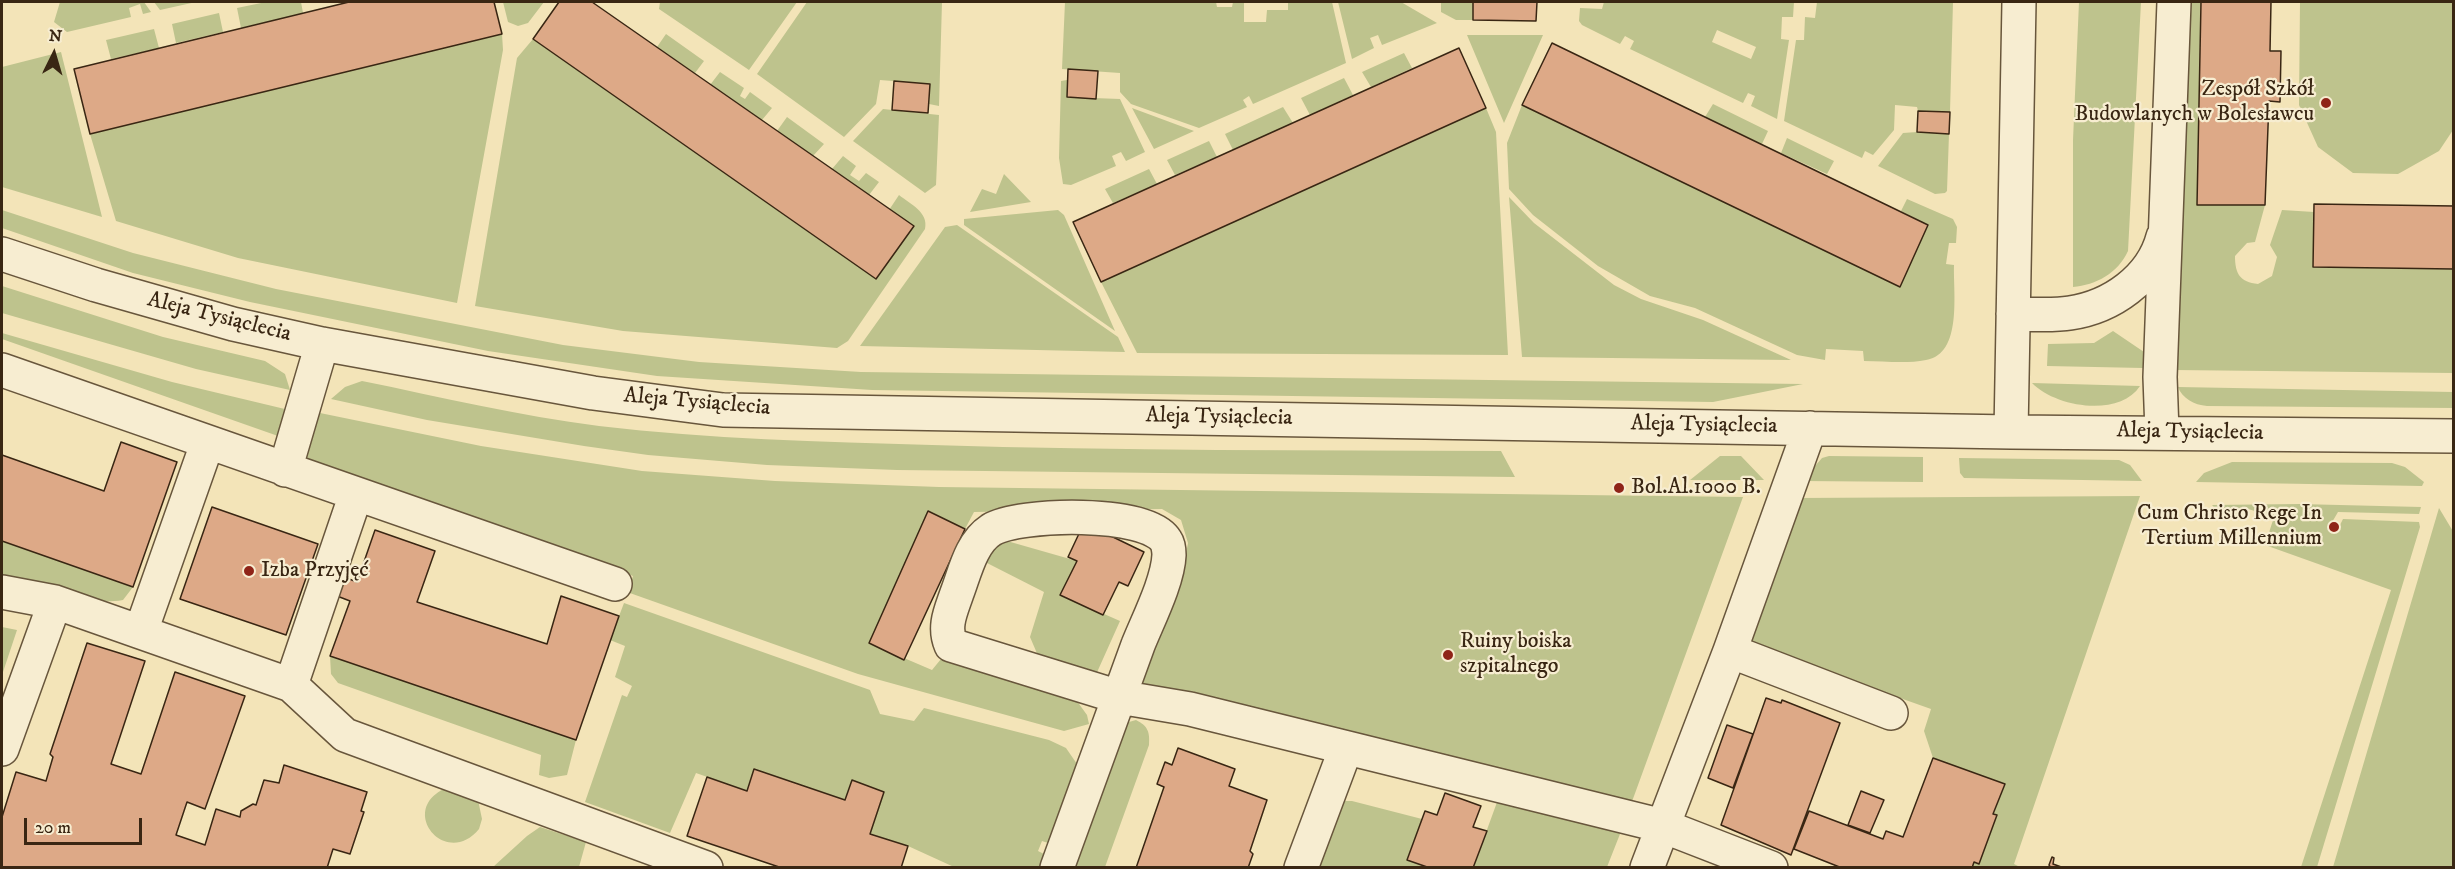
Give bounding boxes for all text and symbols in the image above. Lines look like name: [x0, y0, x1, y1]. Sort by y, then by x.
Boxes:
north arrow: [24, 24, 84, 84]
text: N: [48, 26, 63, 47]
place label: Zespół Szkół Budowlanych w Bolesławcu: [2075, 77, 2314, 128]
marker: Zespół Szkół Budowlanych w Bolesławcu: [2319, 96, 2333, 110]
street label: Aleja Tysiąclecia: [144, 287, 294, 349]
street label: Aleja Tysiąclecia: [623, 383, 771, 423]
street label: Aleja Tysiąclecia: [1145, 404, 1293, 432]
street label: Aleja Tysiąclecia: [1630, 412, 1778, 440]
street label: Aleja Tysiąclecia: [2116, 419, 2264, 447]
place label: Bol.Al.1000 B.: [1631, 475, 1761, 501]
marker: Bol.Al.1000 B.: [1612, 481, 1626, 495]
place label: Cum Christo Rege In Tertium Millennium: [2137, 501, 2322, 552]
marker: Cum Christo Rege In Tertium Millennium: [2327, 520, 2341, 534]
place label: Izba Przyjęć: [261, 558, 369, 584]
marker: Izba Przyjęć: [242, 564, 256, 578]
place label: Ruiny boiska szpitalnego: [1460, 629, 1572, 680]
marker: Ruiny boiska szpitalnego: [1441, 648, 1455, 662]
scale bar: [27, 806, 146, 844]
text: 20 m: [35, 817, 71, 839]

